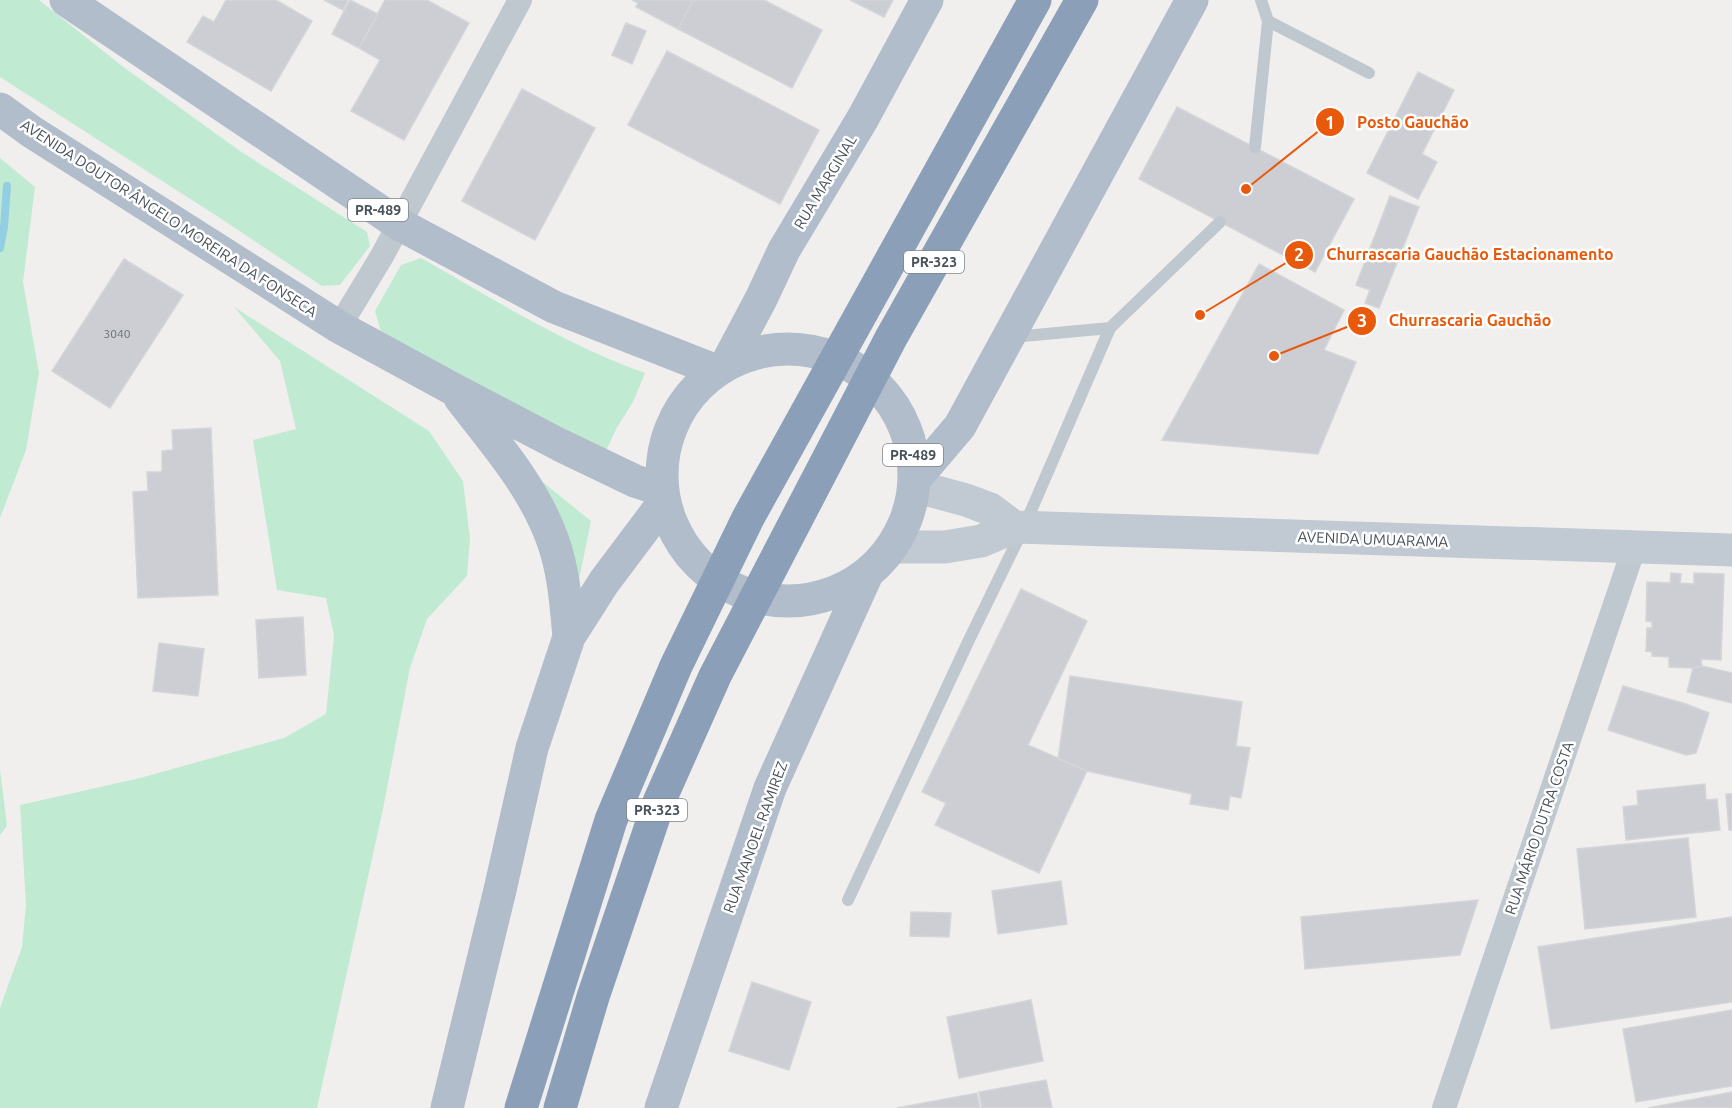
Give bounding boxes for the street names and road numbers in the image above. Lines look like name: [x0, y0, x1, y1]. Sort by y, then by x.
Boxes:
street label: AVENIDA DOUTOR ÂNGELO MOREIRA DA FONSECA: [18, 116, 320, 320]
street label: RUA MARGINAL: [790, 132, 860, 232]
road number: PR-489: [348, 199, 408, 221]
road number: PR-323: [904, 251, 964, 273]
road number: PR-489: [883, 444, 943, 466]
street label: AVENIDA UMUARAMA: [1297, 528, 1449, 550]
street label: RUA MÁRIO DUTRA COSTA: [1501, 739, 1577, 917]
street label: RUA MANOEL RAMIREZ: [720, 759, 790, 915]
road number: PR-323: [627, 799, 687, 821]

